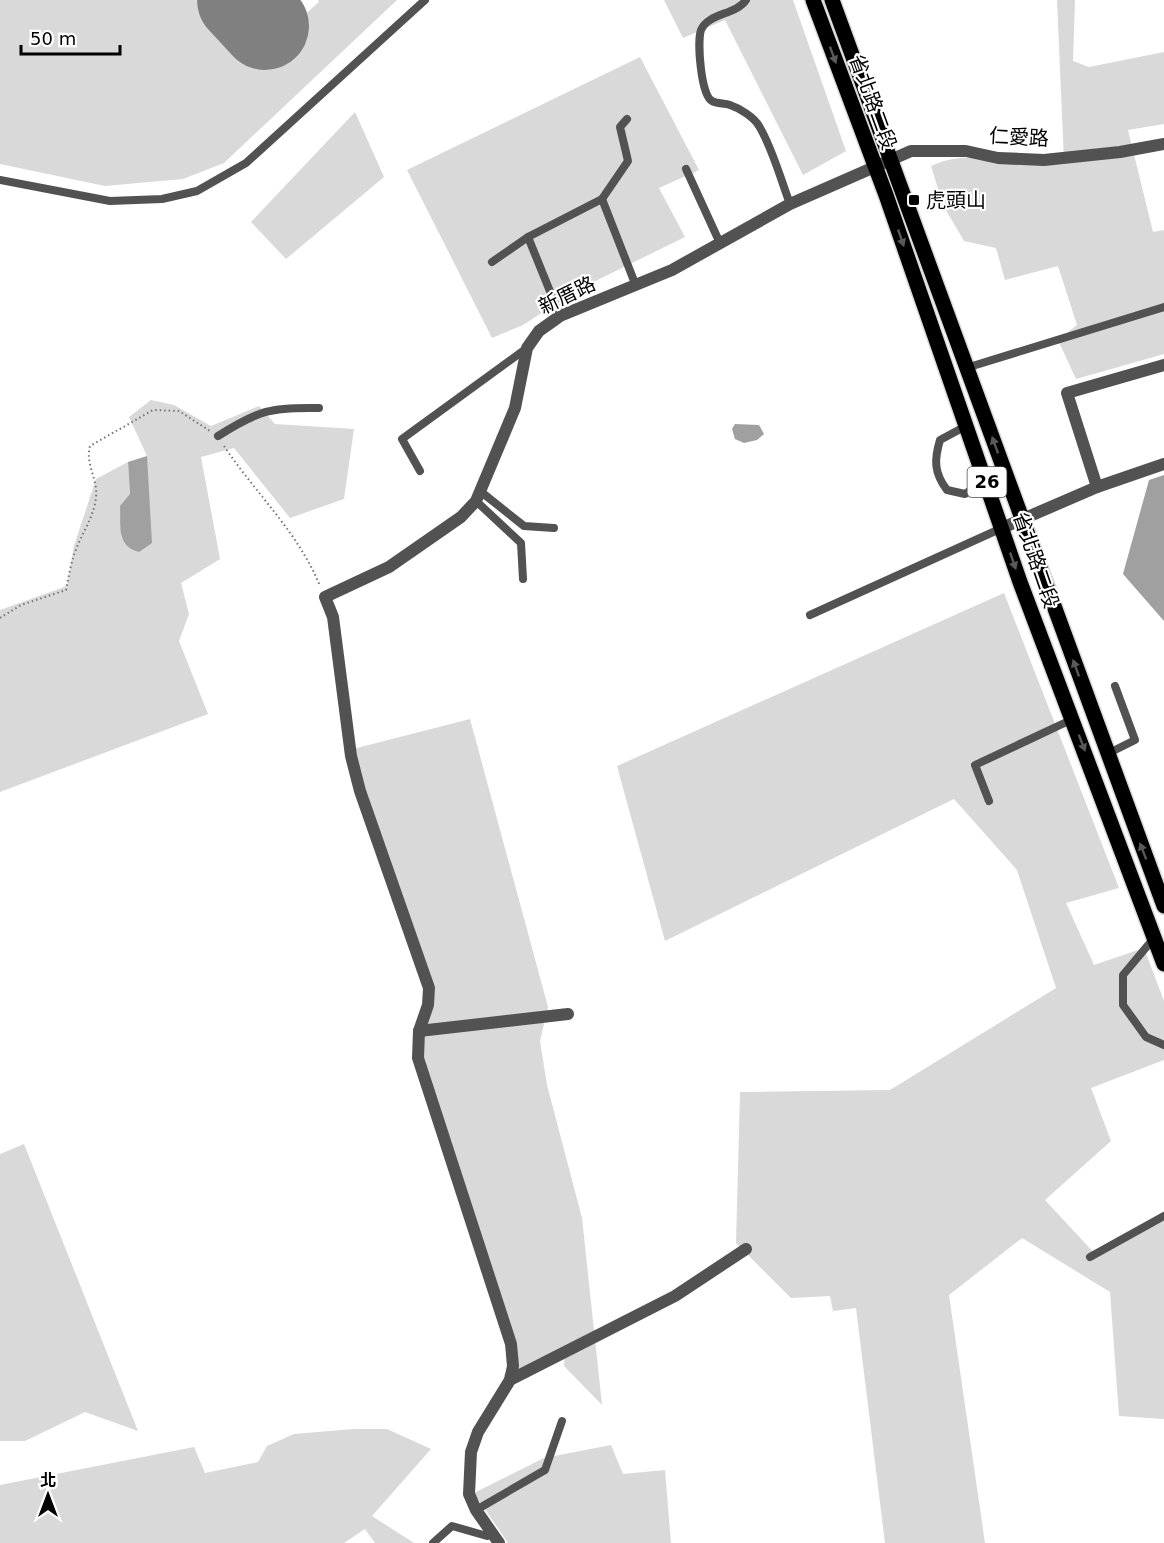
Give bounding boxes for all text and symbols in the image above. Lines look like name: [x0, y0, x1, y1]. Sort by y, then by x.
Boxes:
scale bar: [21, 18, 120, 56]
text: 50 m: [30, 28, 76, 49]
one-way arrow: [829, 46, 839, 64]
street label: 省北路二段: [845, 51, 901, 153]
street label: 仁愛路: [988, 123, 1050, 151]
place label: 虎頭山: [926, 188, 986, 212]
marker: 虎頭山: [907, 193, 921, 207]
one-way arrow: [897, 229, 906, 247]
street label: 新厝路: [535, 271, 599, 319]
one-way arrow: [990, 436, 999, 454]
road number: 26: [968, 467, 1006, 497]
street label: 省北路二段: [1008, 509, 1064, 611]
one-way arrow: [1009, 552, 1019, 570]
one-way arrow: [1071, 659, 1081, 677]
one-way arrow: [1077, 735, 1087, 753]
one-way arrow: [1138, 842, 1147, 860]
north arrow: [18, 1465, 78, 1525]
text: 北: [40, 1471, 56, 1490]

